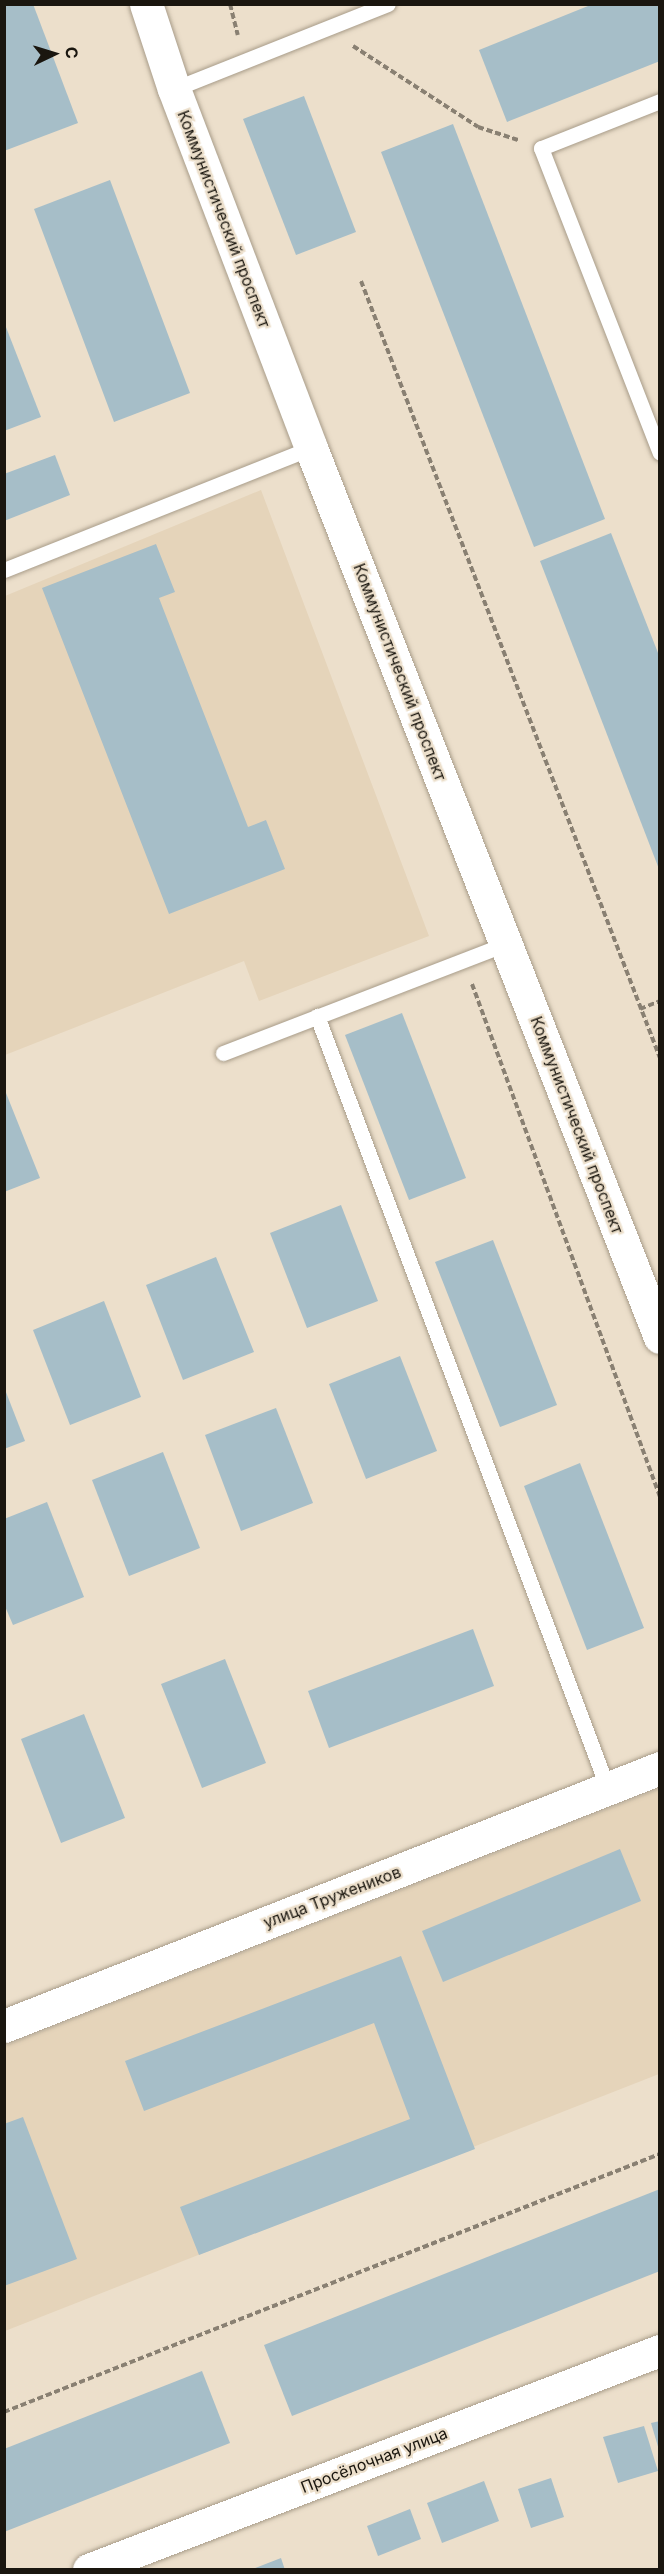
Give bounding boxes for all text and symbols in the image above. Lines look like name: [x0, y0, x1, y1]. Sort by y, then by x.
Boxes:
north arrow: [24, 24, 84, 84]
text: С: [62, 46, 82, 59]
street label: Коммунистический проспект: [174, 108, 274, 330]
street label: Коммунистический проспект: [350, 561, 450, 783]
street label: Коммунистический проспект: [527, 1014, 627, 1236]
street label: улица Тружеников: [261, 1862, 403, 1932]
street label: Просёлочная улица: [298, 2423, 450, 2497]

